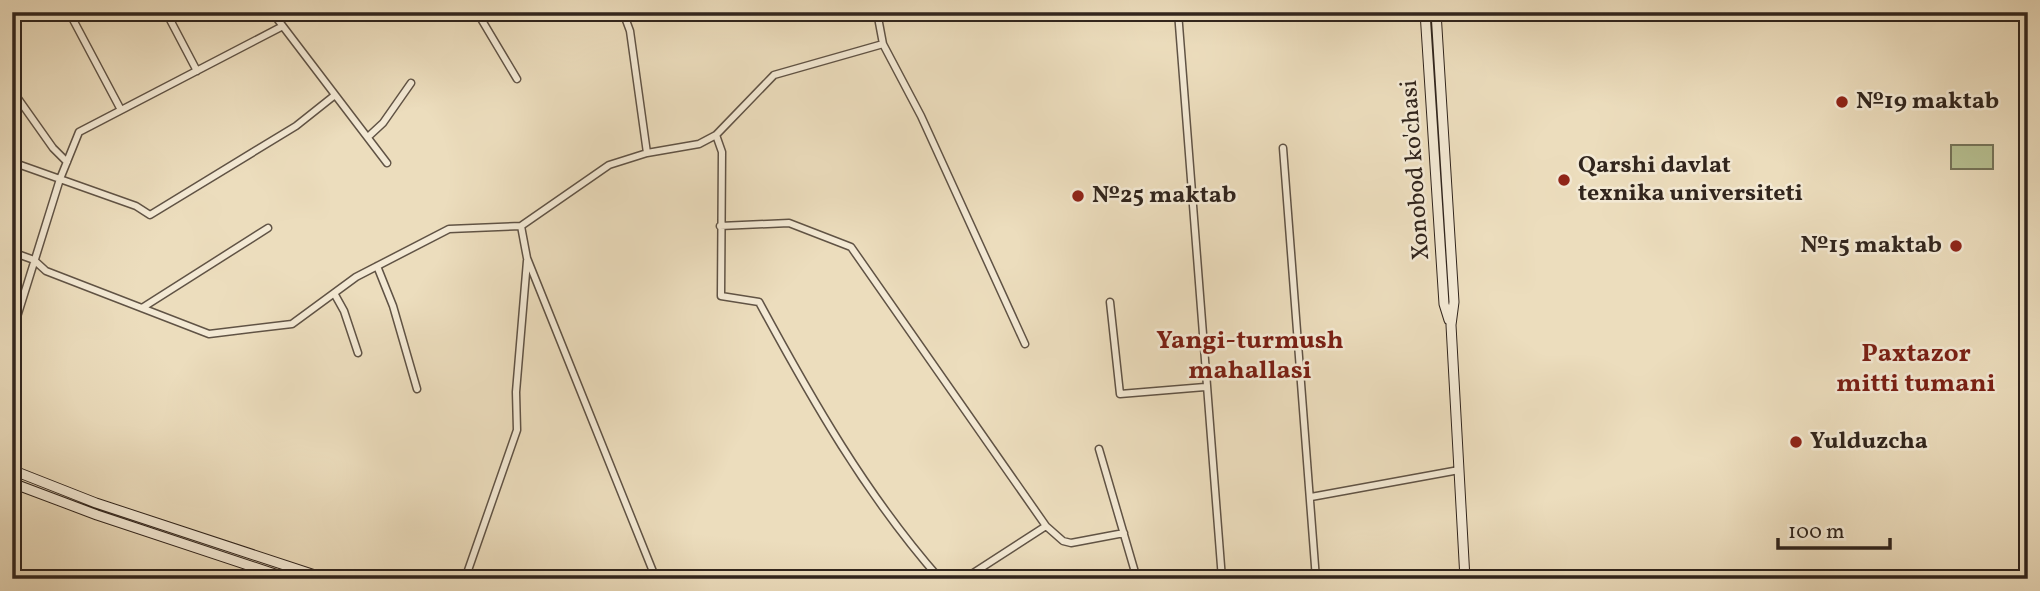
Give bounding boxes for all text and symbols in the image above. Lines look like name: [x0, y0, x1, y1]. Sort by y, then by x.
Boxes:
street label: Xonobod ko'chasi: [1393, 79, 1439, 261]
place label: №19 maktab: [1856, 85, 1999, 119]
marker: №19 maktab: [1834, 94, 1850, 110]
place label: Qarshi davlat texnika universiteti: [1578, 149, 1803, 211]
marker: Qarshi davlat texnika universiteti: [1556, 172, 1572, 188]
place label: №25 maktab: [1092, 179, 1236, 213]
marker: №25 maktab: [1070, 188, 1086, 204]
place label: №15 maktab: [1801, 229, 1942, 263]
marker: №15 maktab: [1948, 238, 1964, 254]
district label: Yangi-turmush mahallasi: [1156, 323, 1344, 389]
district label: Paxtazor mitti tumani: [1836, 336, 1996, 402]
place label: Yulduzcha: [1810, 425, 1928, 459]
marker: Yulduzcha: [1788, 434, 1804, 450]
scale bar: [1778, 507, 1890, 551]
text: 100 m: [1788, 518, 1845, 547]

